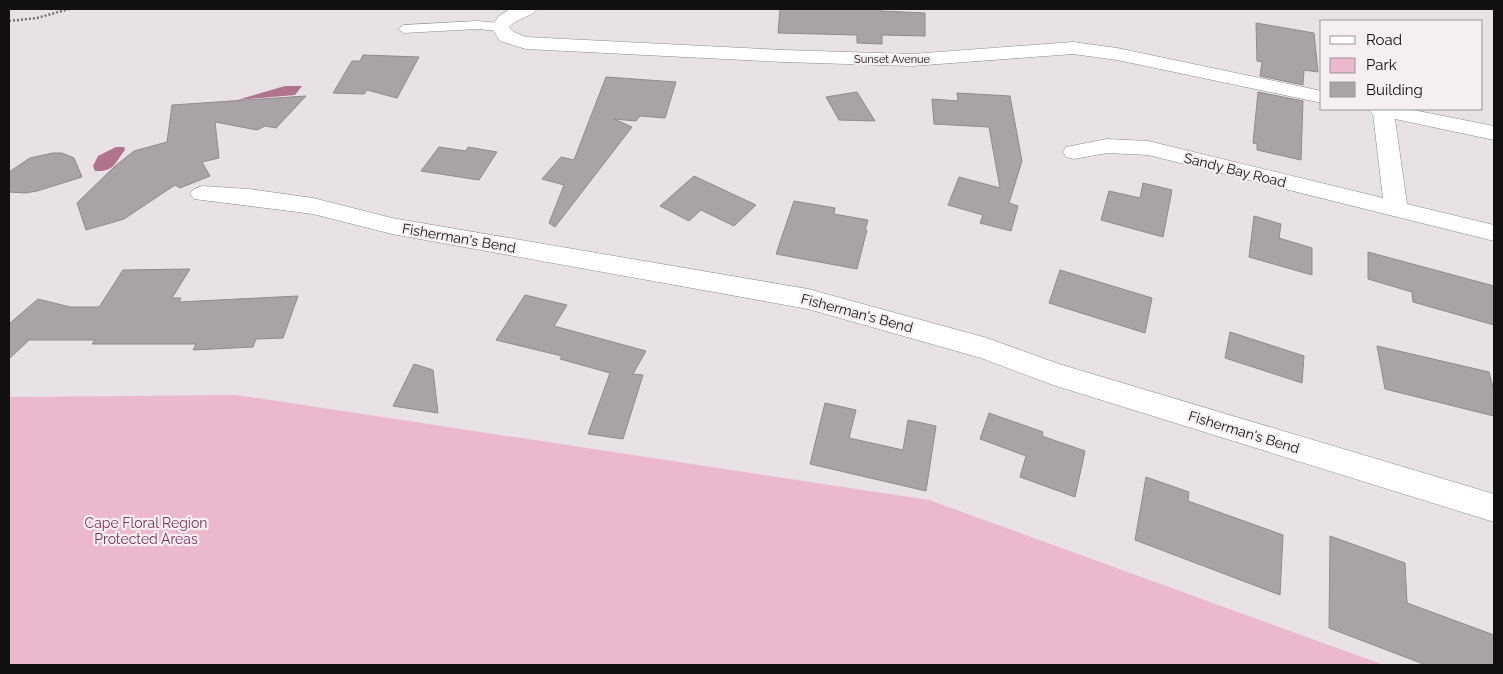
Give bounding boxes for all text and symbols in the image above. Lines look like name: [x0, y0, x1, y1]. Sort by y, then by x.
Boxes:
legend: [1320, 20, 1483, 110]
text: Road: [1366, 31, 1402, 49]
street label: Sunset Avenue: [854, 53, 931, 66]
text: Park: [1366, 56, 1397, 74]
text: Building: [1366, 81, 1423, 99]
street label: Sandy Bay Road: [1182, 150, 1288, 190]
street label: Fisherman's Bend: [401, 220, 517, 256]
street label: Fisherman's Bend: [799, 290, 915, 336]
street label: Fisherman's Bend: [1187, 407, 1301, 457]
park label: Cape Floral Region Protected Areas: [85, 515, 207, 547]

